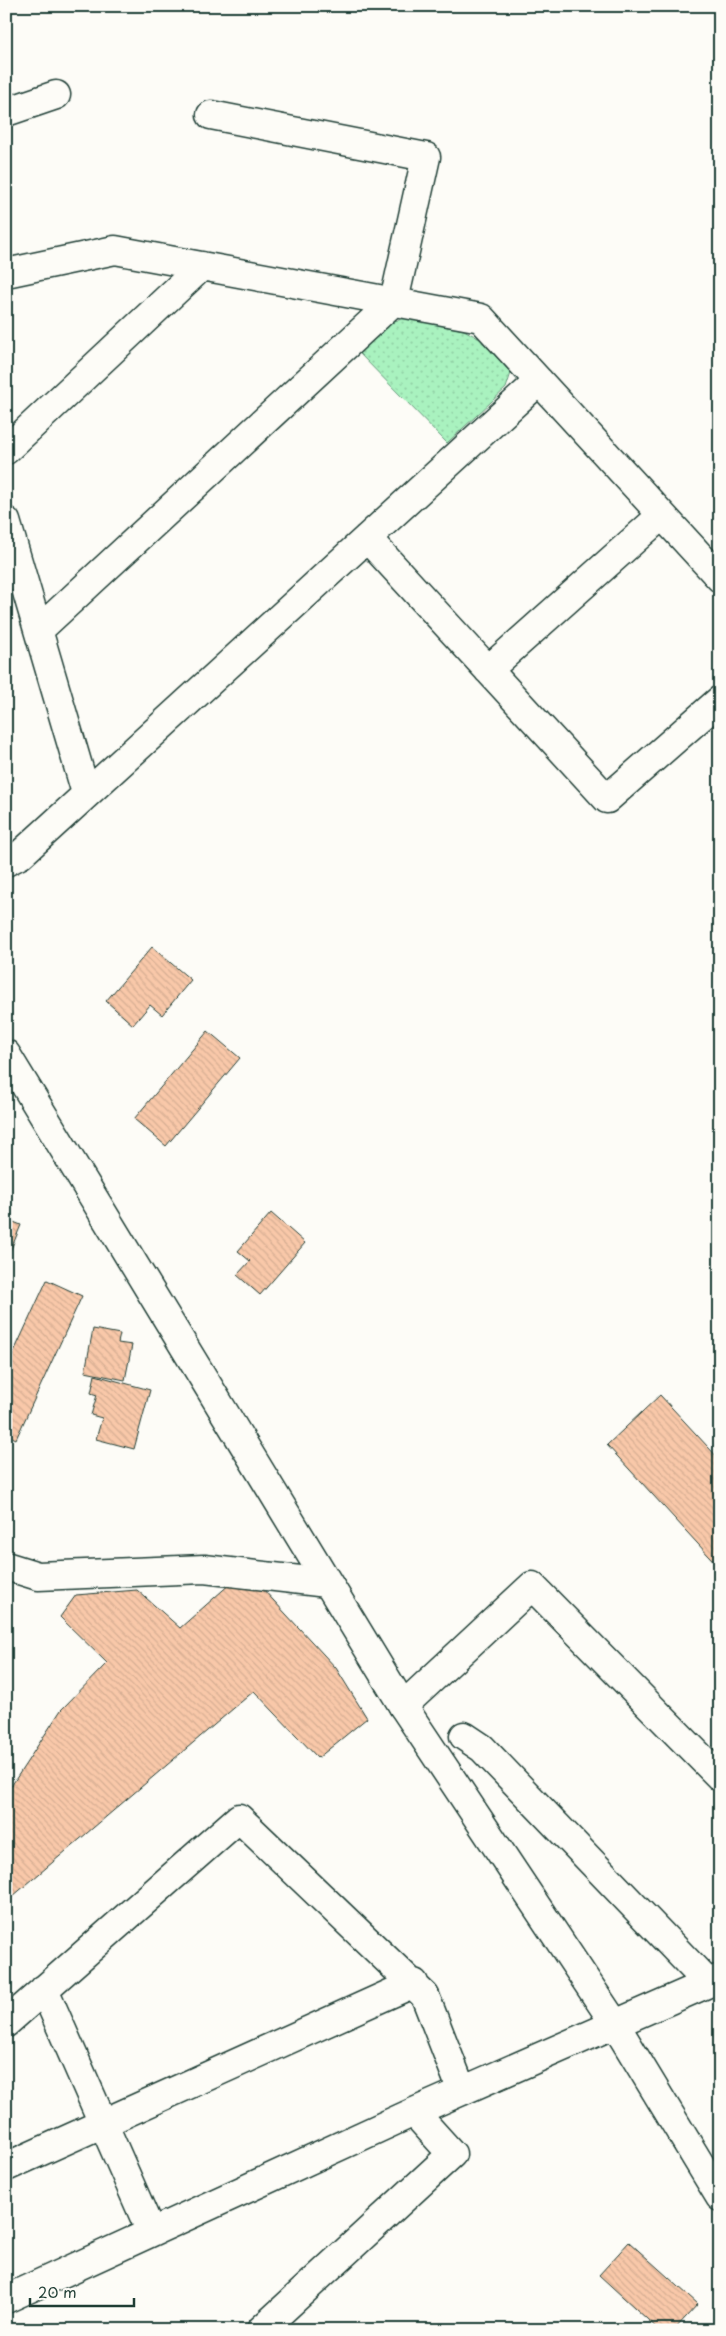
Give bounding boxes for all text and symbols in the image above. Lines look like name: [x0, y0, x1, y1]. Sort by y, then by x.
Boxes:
scale bar: [30, 2276, 134, 2308]
text: 20 m: [38, 2280, 77, 2303]

